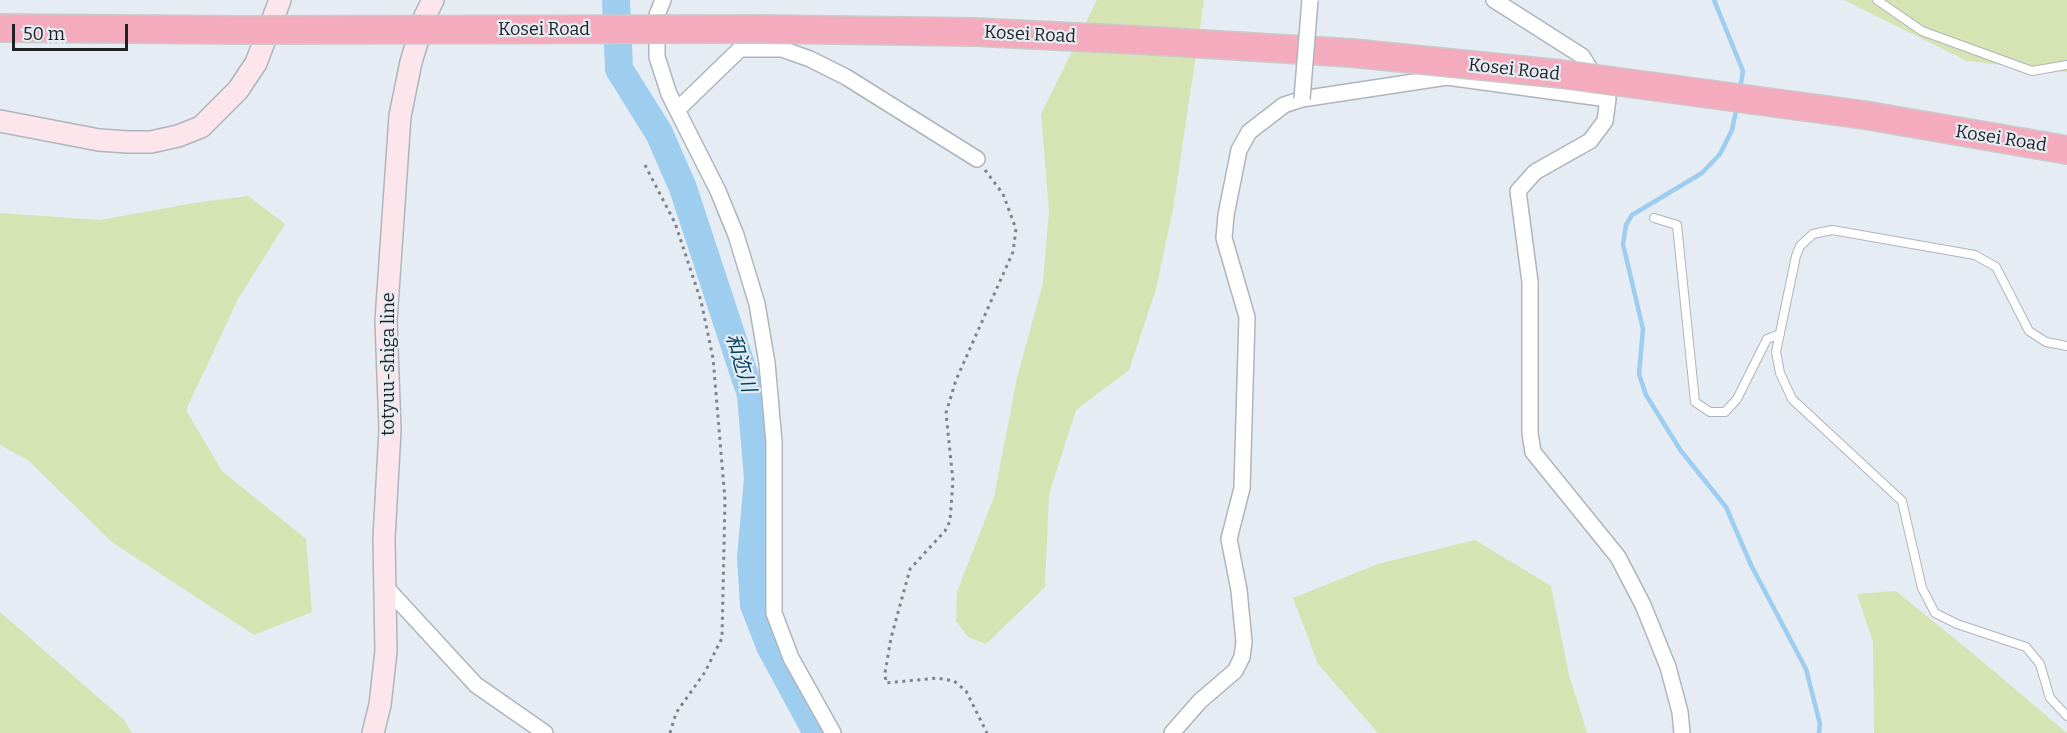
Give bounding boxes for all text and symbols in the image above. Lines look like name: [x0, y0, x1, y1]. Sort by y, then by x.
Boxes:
scale bar: [15, 12, 130, 50]
street label: Kosei Road: [498, 19, 590, 41]
street label: Kosei Road: [983, 22, 1077, 48]
text: 50 m: [23, 23, 65, 45]
street label: Kosei Road: [1467, 54, 1561, 86]
street label: Kosei Road: [1954, 121, 2048, 157]
street label: totyuu-shiga line: [378, 292, 400, 436]
water label: 和迩川: [720, 331, 760, 395]

